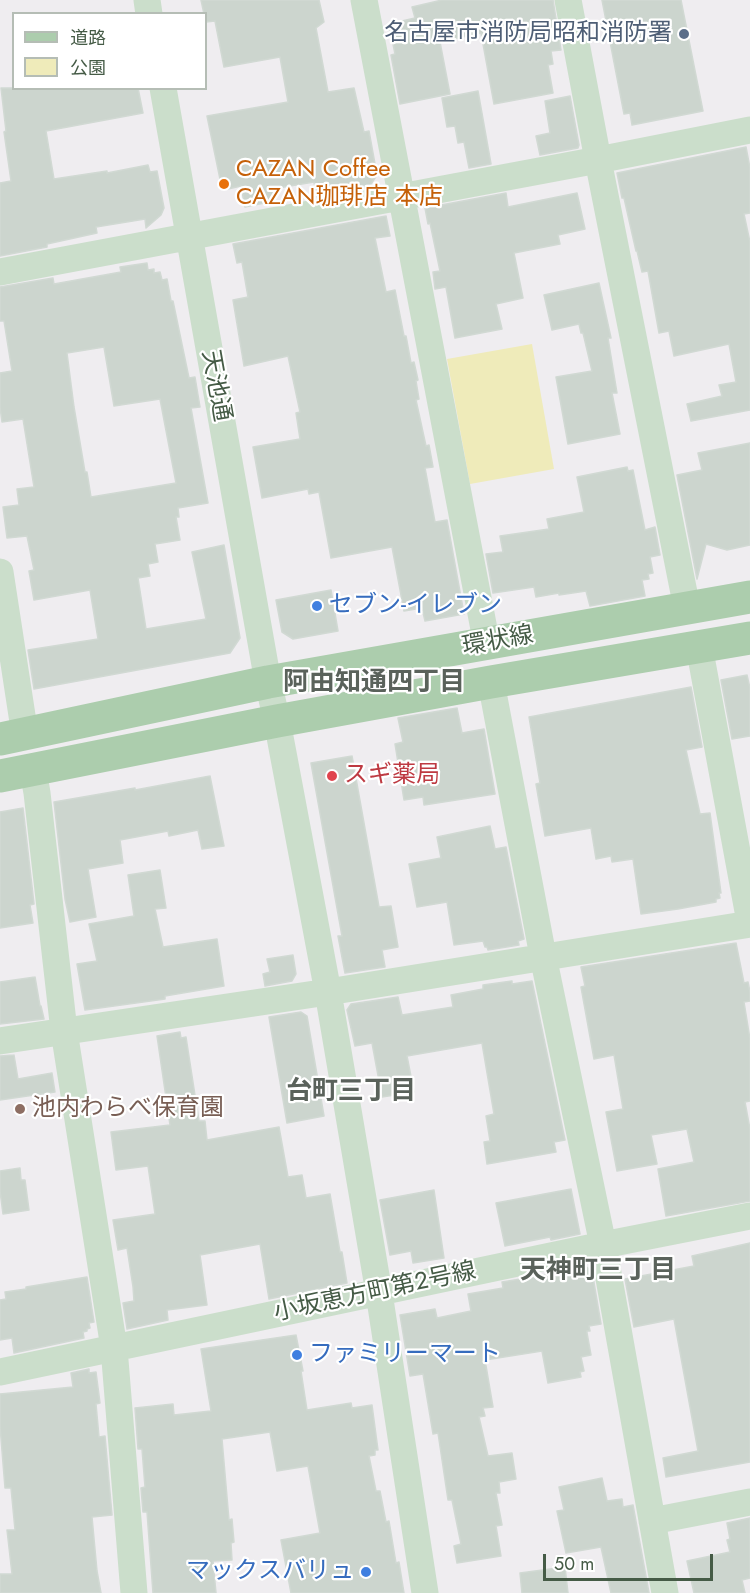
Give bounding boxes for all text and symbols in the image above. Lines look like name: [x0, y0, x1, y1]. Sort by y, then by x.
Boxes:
legend: [12, 12, 207, 90]
place label: 名古屋市消防局昭和消防署: [384, 20, 672, 48]
text: 道路: [70, 25, 106, 51]
marker: 名古屋市消防局昭和消防署: [677, 27, 691, 41]
text: 公園: [70, 55, 106, 81]
place label: CAZAN Coffee CAZAN珈琲店 本店: [236, 156, 443, 212]
marker: CAZAN Coffee CAZAN珈琲店 本店: [217, 177, 231, 191]
street label: 天池通: [195, 348, 235, 424]
place label: セブン-イレブン: [329, 592, 502, 620]
marker: セブン-イレブン: [310, 599, 324, 613]
street label: 環状線: [460, 622, 536, 662]
district label: 阿由知通四丁目: [283, 668, 465, 700]
place label: スギ薬局: [344, 762, 440, 790]
marker: スギ薬局: [325, 769, 339, 783]
district label: 台町三丁目: [286, 1077, 416, 1109]
place label: 池内わらべ保育園: [32, 1095, 224, 1123]
marker: 池内わらべ保育園: [13, 1102, 27, 1116]
district label: 天神町三丁目: [520, 1256, 676, 1288]
street label: 小坂恵方町第２号線: [271, 1258, 479, 1328]
place label: ファミリーマート: [309, 1341, 501, 1369]
marker: ファミリーマート: [290, 1348, 304, 1362]
scale bar: [546, 1542, 716, 1580]
text: 50 m: [554, 1551, 594, 1577]
place label: マックスバリュ: [186, 1558, 354, 1586]
marker: マックスバリュ: [359, 1565, 373, 1579]

